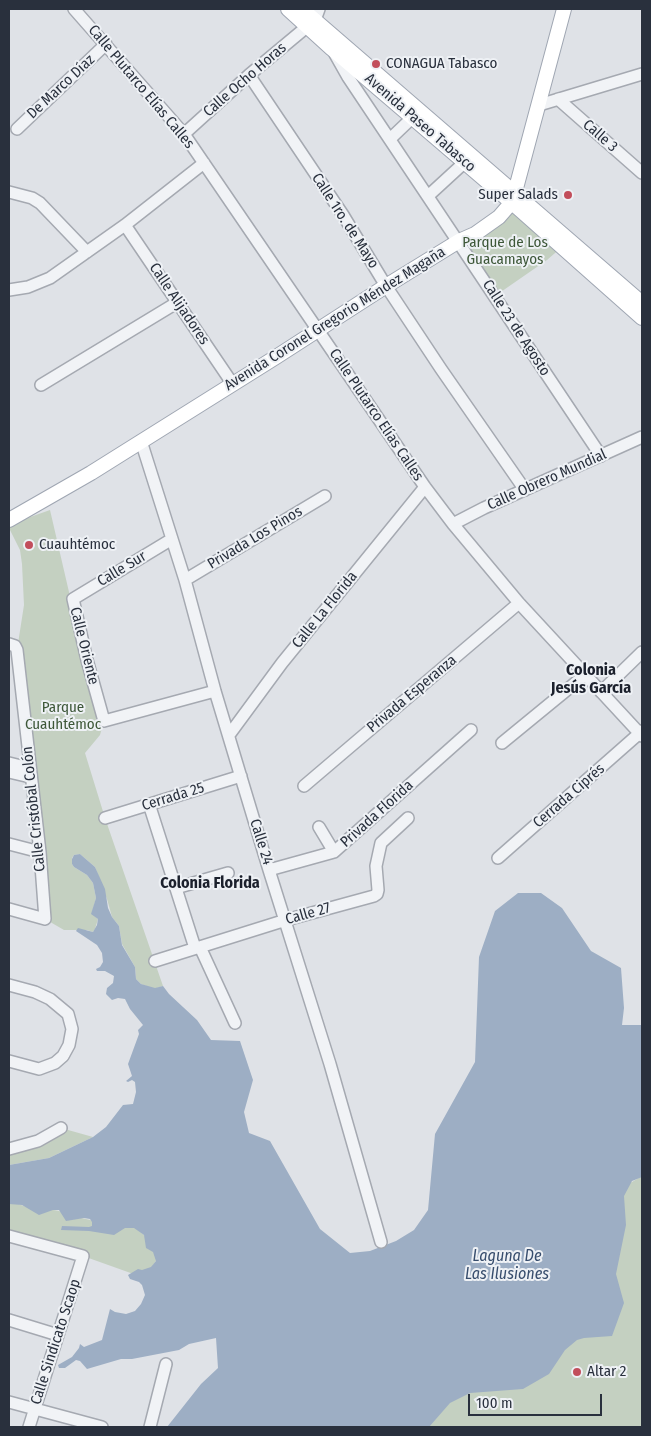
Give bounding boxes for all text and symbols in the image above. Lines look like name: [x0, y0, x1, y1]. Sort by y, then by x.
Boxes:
street label: Calle Plutarco Elías Calles: [84, 22, 198, 152]
street label: Calle Ocho Horas: [200, 39, 290, 121]
street label: De Marco Díaz: [23, 51, 99, 123]
place label: CONAGUA Tabasco: [386, 55, 497, 73]
marker: CONAGUA Tabasco: [370, 58, 382, 70]
street label: Avenida Paseo Tabasco: [361, 70, 479, 176]
street label: Calle 3: [579, 116, 621, 156]
street label: Calle 1ro. de Mayo: [308, 170, 382, 272]
place label: Super Salads: [478, 186, 558, 204]
marker: Super Salads: [562, 189, 574, 201]
park label: Parque de Los Guacamayos: [462, 234, 548, 269]
street label: Avenida Coronel Gregorio Méndez Magaña: [221, 243, 449, 395]
street label: Calle Alijadores: [145, 260, 213, 348]
street label: Calle 23 de Agosto: [478, 277, 554, 379]
street label: Calle Plutarco Elías Calles: [325, 345, 427, 485]
street label: Calle Obrero Mundial: [485, 446, 609, 514]
street label: Privada Los Pinos: [204, 503, 306, 573]
place label: Cuauhtémoc: [39, 536, 115, 554]
marker: Cuauhtémoc: [23, 539, 35, 551]
street label: Calle Sur: [94, 547, 150, 591]
street label: Calle La Florida: [289, 568, 361, 652]
street label: Calle Oriente: [66, 605, 102, 687]
street label: Privada Esperanza: [364, 651, 460, 737]
district label: Colonia Jesús García: [551, 661, 631, 699]
park label: Parque Cuauhtémoc: [25, 699, 101, 734]
street label: Calle Cristóbal Colón: [18, 745, 50, 873]
street label: Cerrada Ciprés: [530, 760, 608, 832]
street label: Privada Florida: [337, 777, 417, 851]
street label: Cerrada 25: [140, 779, 206, 815]
street label: Calle 24: [246, 817, 276, 867]
district label: Colonia Florida: [160, 874, 260, 894]
street label: Calle 27: [283, 899, 333, 929]
water label: Laguna De Las Ilusiones: [465, 1247, 549, 1285]
street label: Calle Sindicato Scaop: [27, 1277, 85, 1407]
place label: Altar 2: [587, 1363, 626, 1381]
marker: Altar 2: [571, 1366, 583, 1378]
scale bar: [471, 1384, 605, 1416]
text: 100 m: [476, 1394, 513, 1412]

